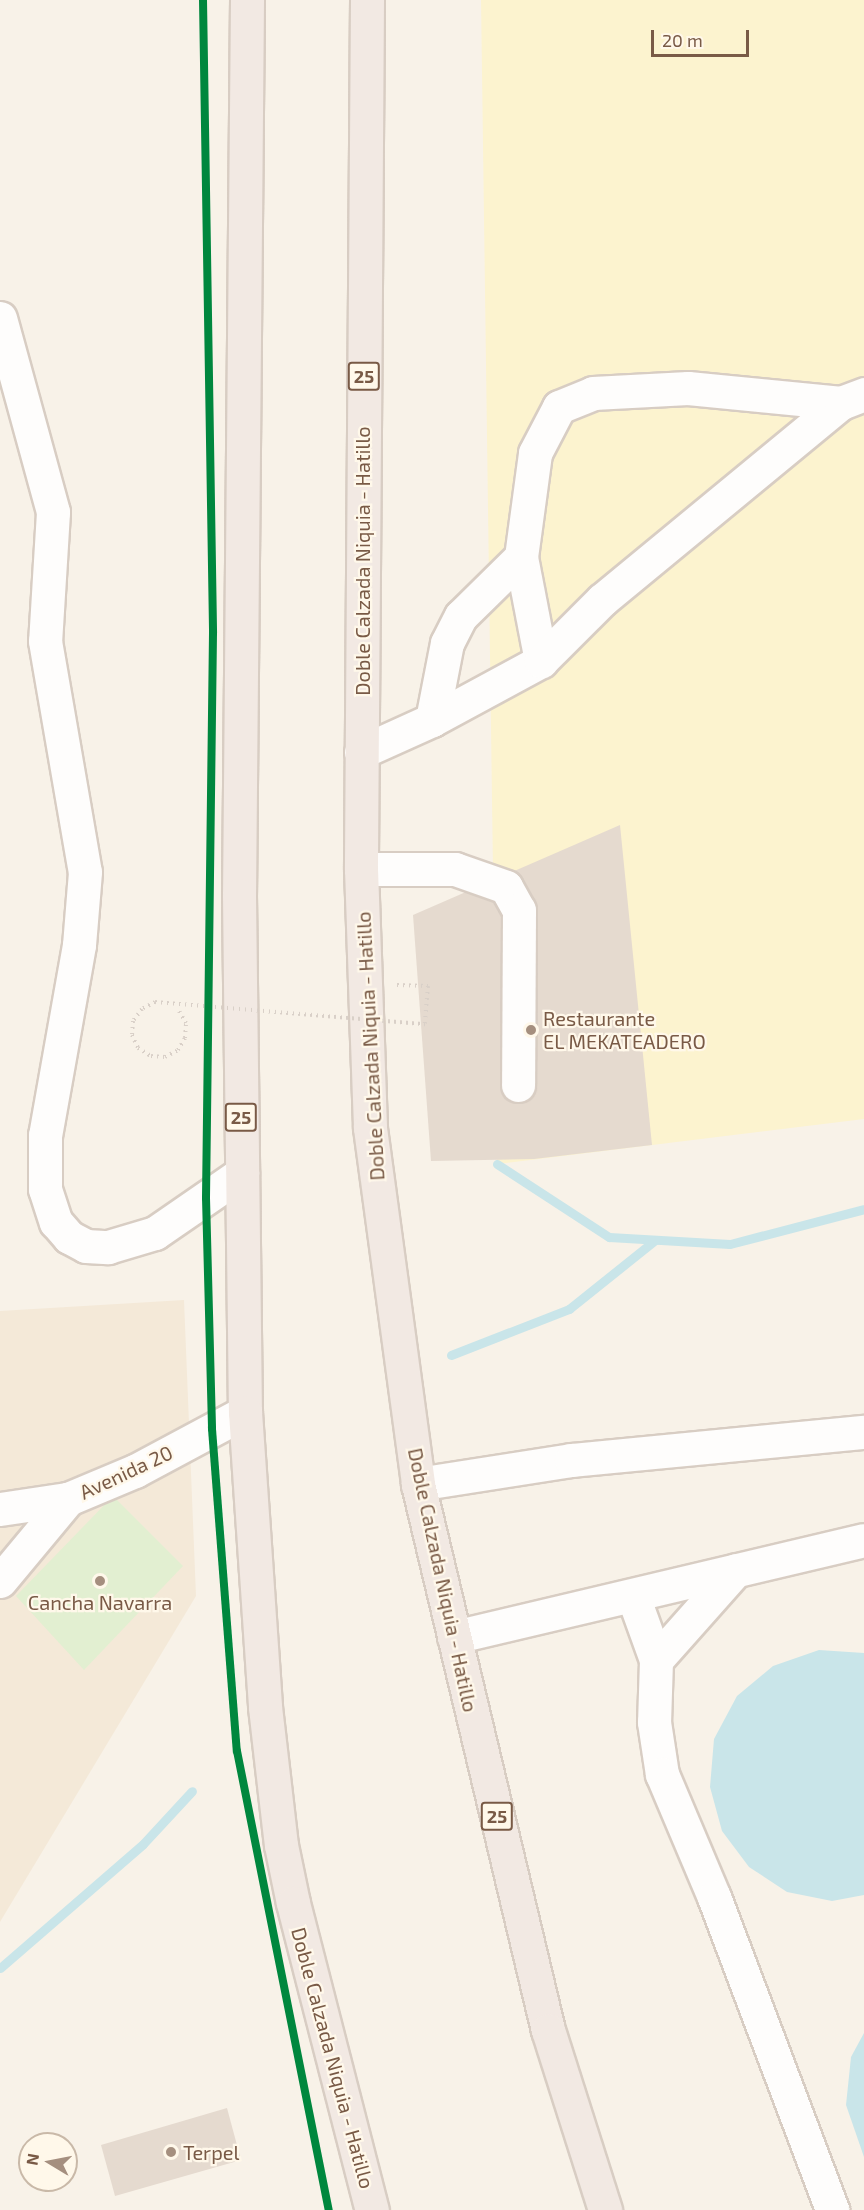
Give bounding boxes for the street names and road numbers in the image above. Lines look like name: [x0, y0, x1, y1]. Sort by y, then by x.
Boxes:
road number: 25: [348, 361, 380, 391]
street label: Doble Calzada Niquia - Hatillo: [350, 426, 374, 696]
street label: Doble Calzada Niquia - Hatillo: [351, 911, 389, 1181]
road number: 25: [224, 1102, 258, 1132]
street label: Avenida 20: [76, 1440, 176, 1504]
street label: Doble Calzada Niquia - Hatillo: [403, 1446, 483, 1714]
road number: 25: [480, 1801, 514, 1831]
street label: Doble Calzada Niquia - Hatillo: [287, 1925, 379, 2191]

